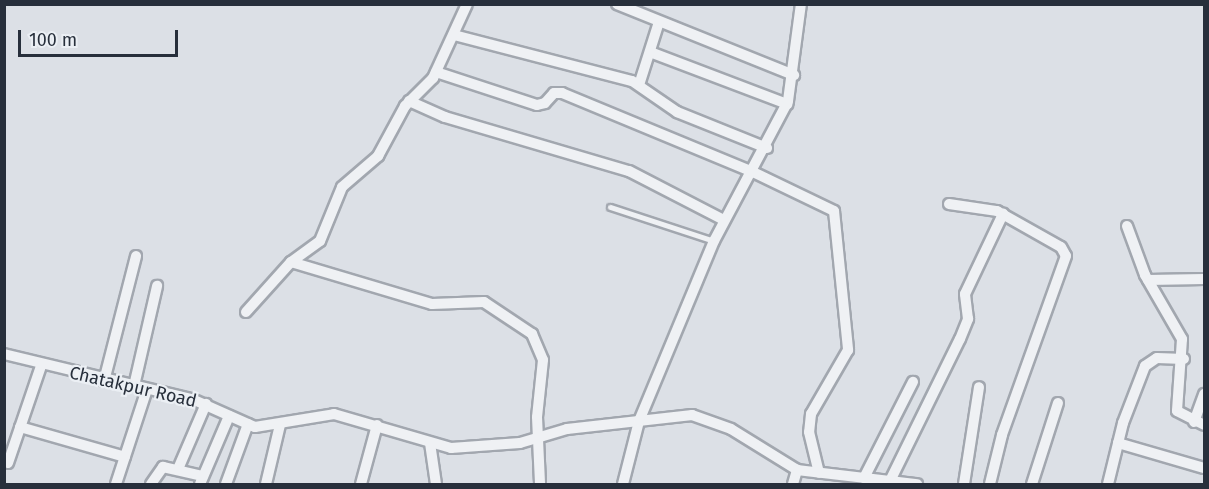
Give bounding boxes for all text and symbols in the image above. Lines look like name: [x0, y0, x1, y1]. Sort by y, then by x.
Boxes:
scale bar: [21, 18, 182, 56]
text: 100 m: [29, 29, 77, 51]
street label: Chatakpur Road: [67, 362, 199, 412]

